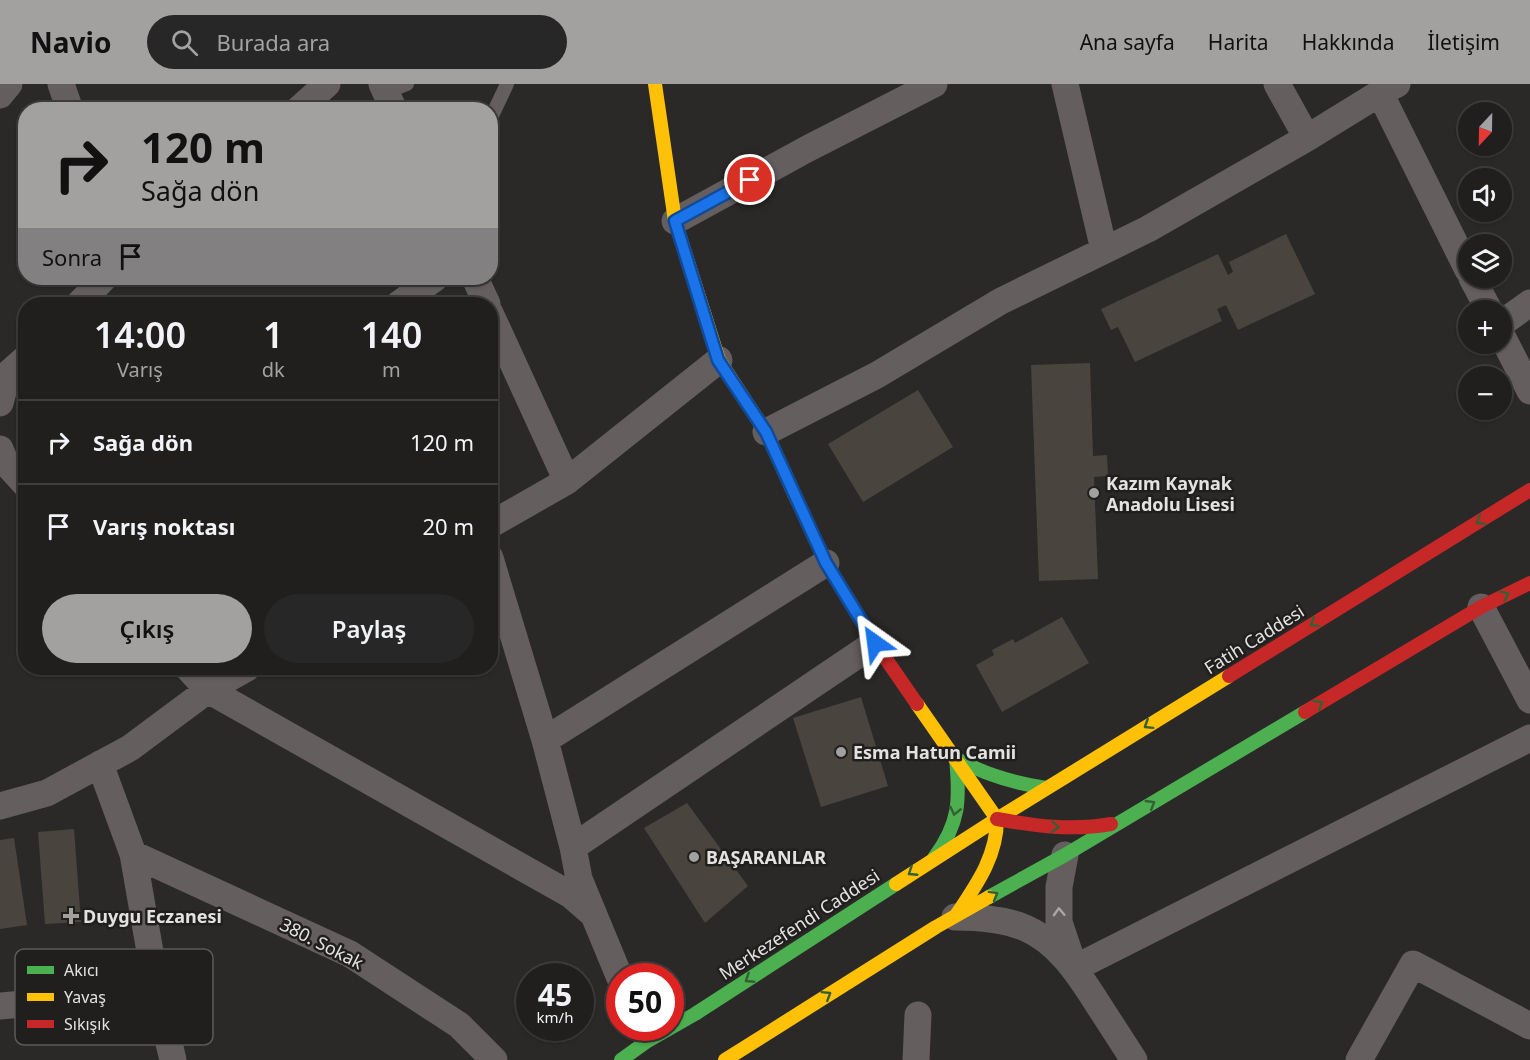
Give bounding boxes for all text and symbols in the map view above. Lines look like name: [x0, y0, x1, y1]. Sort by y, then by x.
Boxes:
search box: [147, 15, 567, 69]
text: Navio: [30, 23, 111, 61]
icon: search: [168, 26, 201, 59]
text: Burada ara: [216, 27, 330, 57]
text: Ana sayfa: [1080, 28, 1175, 56]
text: Harita: [1208, 28, 1269, 56]
text: Hakkında: [1302, 28, 1395, 56]
text: İletişim: [1428, 28, 1500, 56]
north arrow: [1458, 102, 1512, 156]
map controls: [1458, 102, 1512, 420]
text: 120 m: [141, 118, 265, 175]
icon: right: [42, 126, 120, 204]
pin: [724, 154, 775, 205]
icon: arrive: [733, 163, 766, 196]
button: sound: [1458, 168, 1512, 222]
text: Sağa dön: [141, 172, 259, 209]
button: layers: [1458, 234, 1512, 288]
icon: arrive: [114, 240, 147, 273]
text: Sonra: [42, 242, 102, 272]
button: +: [1458, 300, 1512, 354]
text: 14:00: [94, 310, 186, 359]
text: 1: [263, 310, 284, 359]
text: 140: [360, 310, 422, 359]
text: Varış: [117, 356, 163, 383]
text: dk: [262, 356, 285, 383]
text: m: [382, 356, 401, 383]
button: −: [1458, 366, 1512, 420]
icon: right: [42, 426, 75, 459]
text: Sağa dön: [93, 427, 193, 457]
text: 120 m: [410, 427, 474, 457]
place label: Kazım Kaynak Anadolu Lisesi: [1106, 471, 1235, 516]
marker: Kazım Kaynak Anadolu Lisesi: [1087, 486, 1101, 500]
icon: arrive: [42, 510, 75, 543]
text: Varış noktası: [93, 511, 235, 541]
text: 20 m: [423, 511, 474, 541]
one-way arrow: [1476, 513, 1486, 525]
one-way arrow: [1499, 591, 1510, 603]
button: Çıkış: [42, 594, 252, 663]
button: Paylaş: [264, 594, 474, 663]
street label: Fatih Caddesi: [1200, 599, 1308, 679]
position arrow: [843, 611, 907, 675]
one-way arrow: [1310, 616, 1320, 628]
one-way arrow: [1313, 699, 1323, 711]
one-way arrow: [1144, 718, 1154, 730]
place label: Esma Hatun Camii: [853, 740, 1016, 764]
marker: Esma Hatun Camii: [834, 745, 848, 759]
one-way arrow: [1145, 799, 1155, 811]
one-way arrow: [950, 806, 963, 816]
one-way arrow: [1050, 821, 1059, 834]
place label: BAŞARANLAR: [706, 845, 826, 869]
marker: BAŞARANLAR: [687, 850, 701, 864]
street label: Merkezefendi Caddesi: [714, 863, 884, 985]
one-way arrow: [908, 865, 918, 877]
one-way arrow: [988, 891, 998, 902]
place label: Duygu Eczanesi: [83, 904, 222, 928]
one-way arrow: [1053, 908, 1066, 917]
marker: Duygu Eczanesi: [64, 909, 78, 923]
street label: 380. Sokak: [276, 912, 368, 974]
legend: [15, 949, 213, 1045]
text: Akıcı: [64, 959, 99, 981]
speed limit sign: 50: [606, 963, 684, 1041]
one-way arrow: [745, 971, 755, 983]
text: 45: [538, 974, 572, 1015]
text: Yavaş: [64, 986, 106, 1008]
one-way arrow: [821, 992, 832, 1003]
text: km/h: [537, 1007, 573, 1027]
text: Sıkışık: [64, 1013, 110, 1035]

